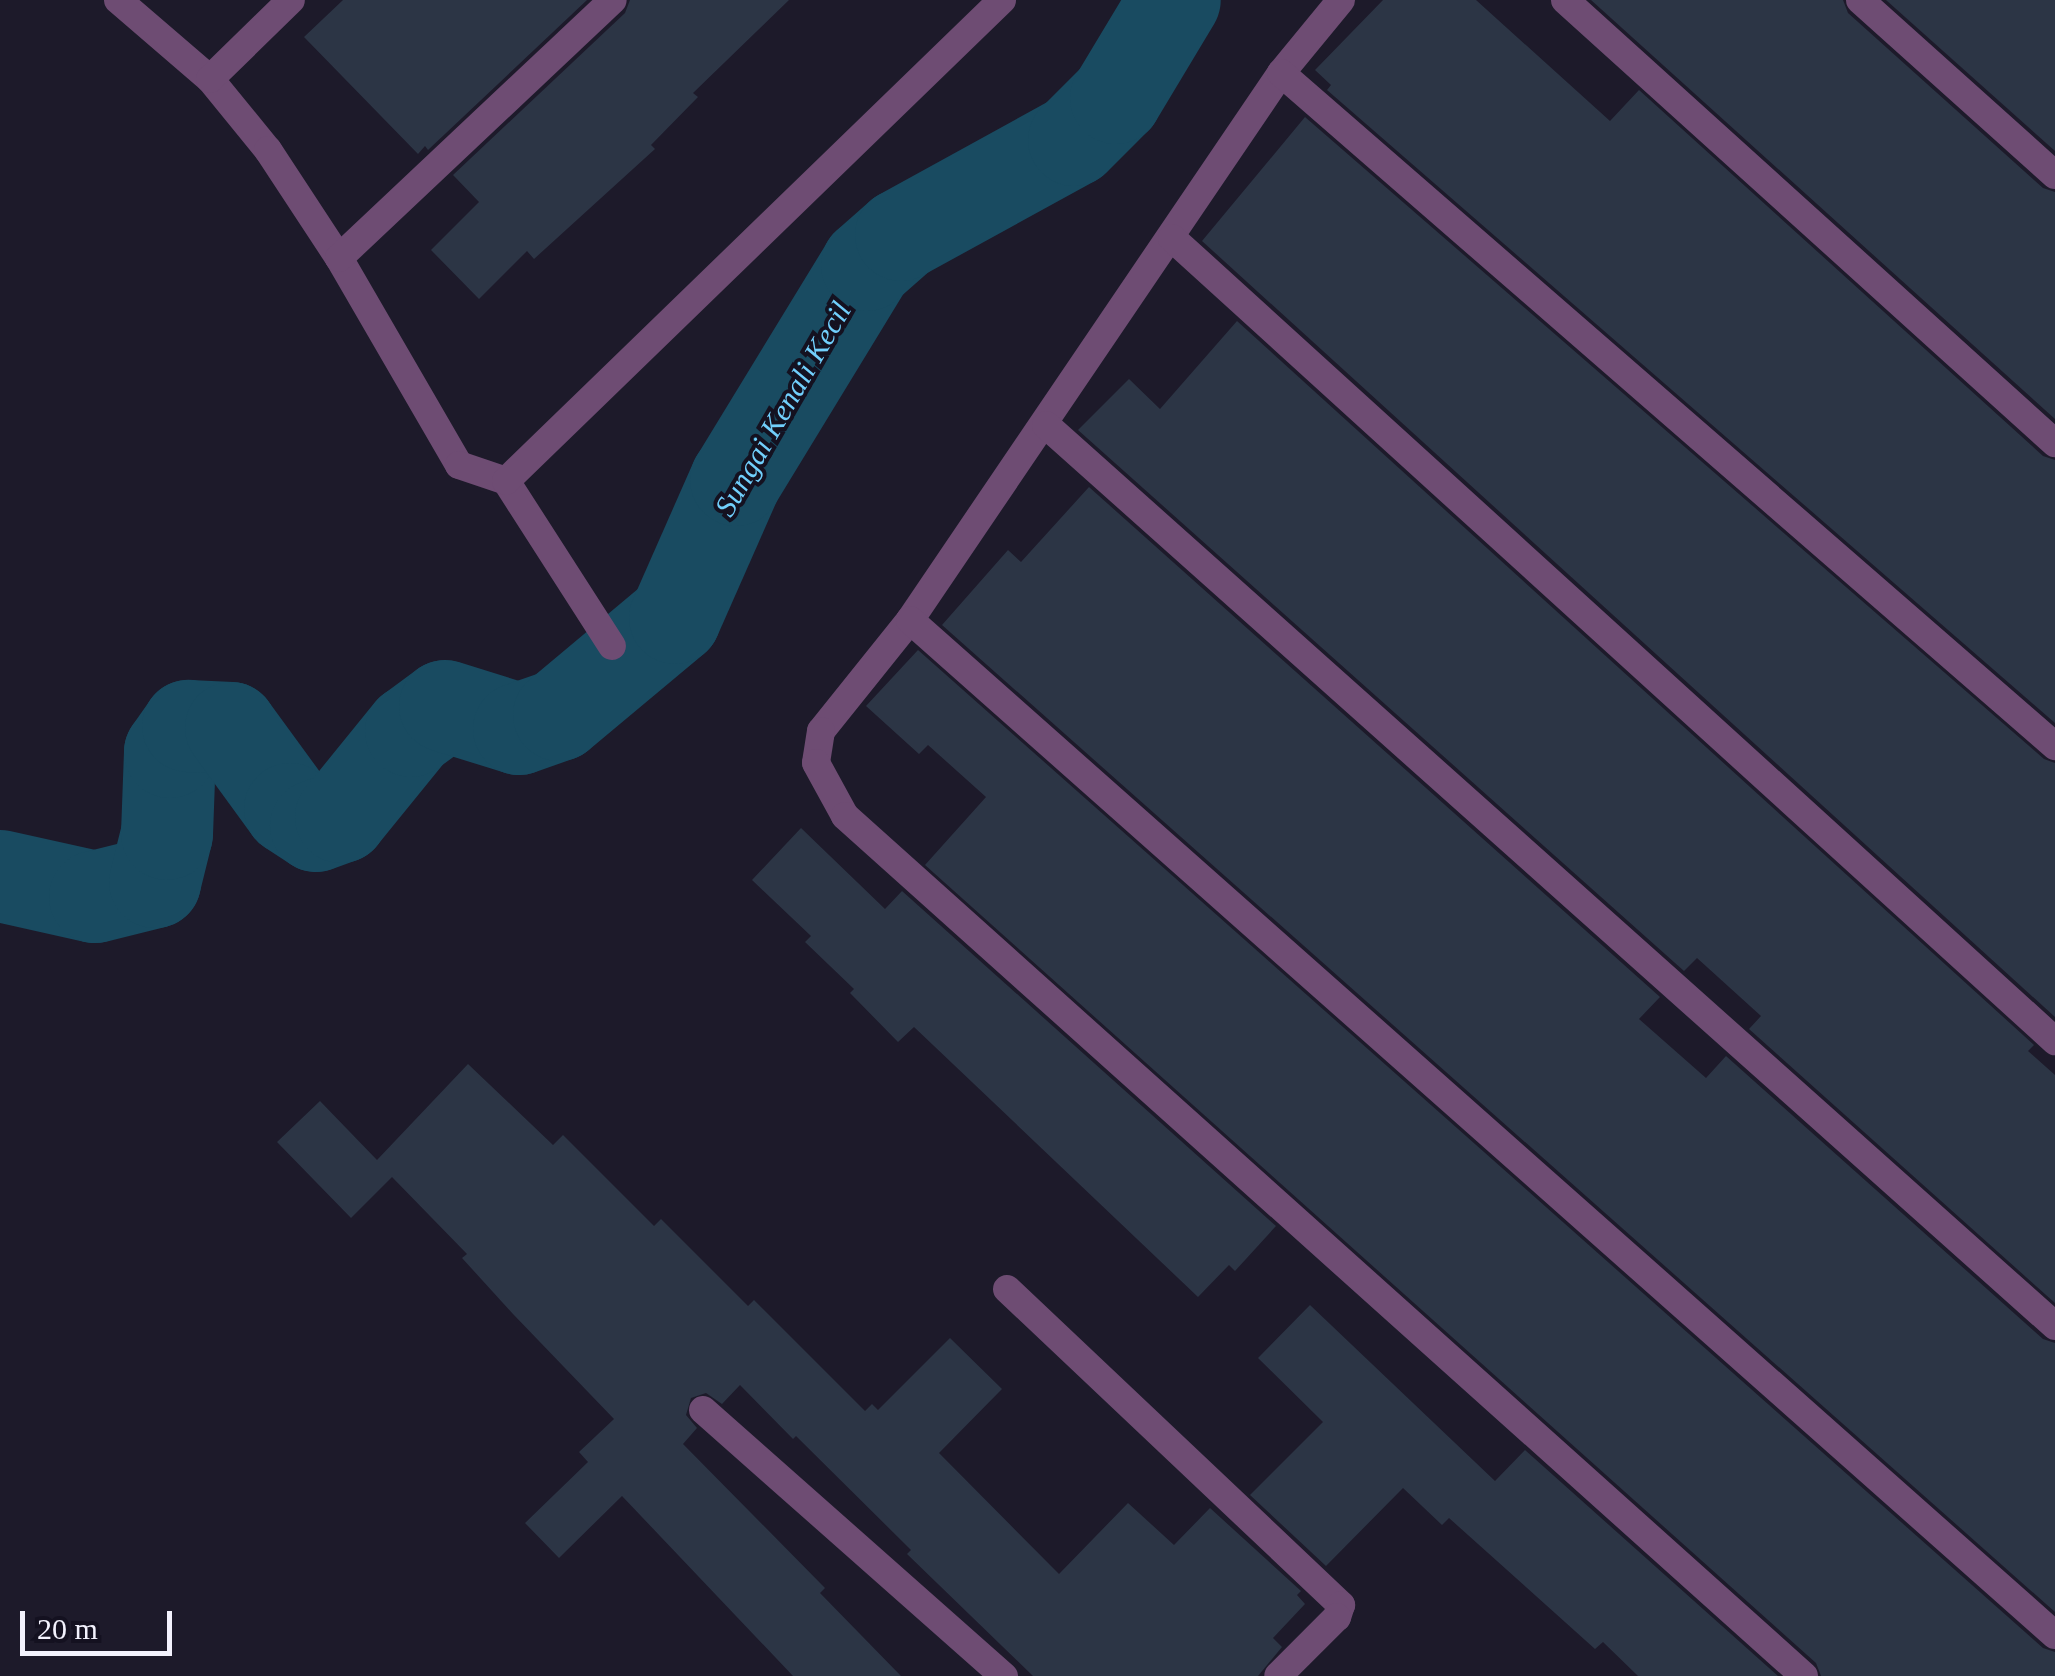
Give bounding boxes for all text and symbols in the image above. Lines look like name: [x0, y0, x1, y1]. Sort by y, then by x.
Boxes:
water label: Sungai Kenali Kecil: [707, 295, 859, 523]
scale bar: [25, 1591, 178, 1653]
text: 20 m: [37, 1612, 98, 1645]

